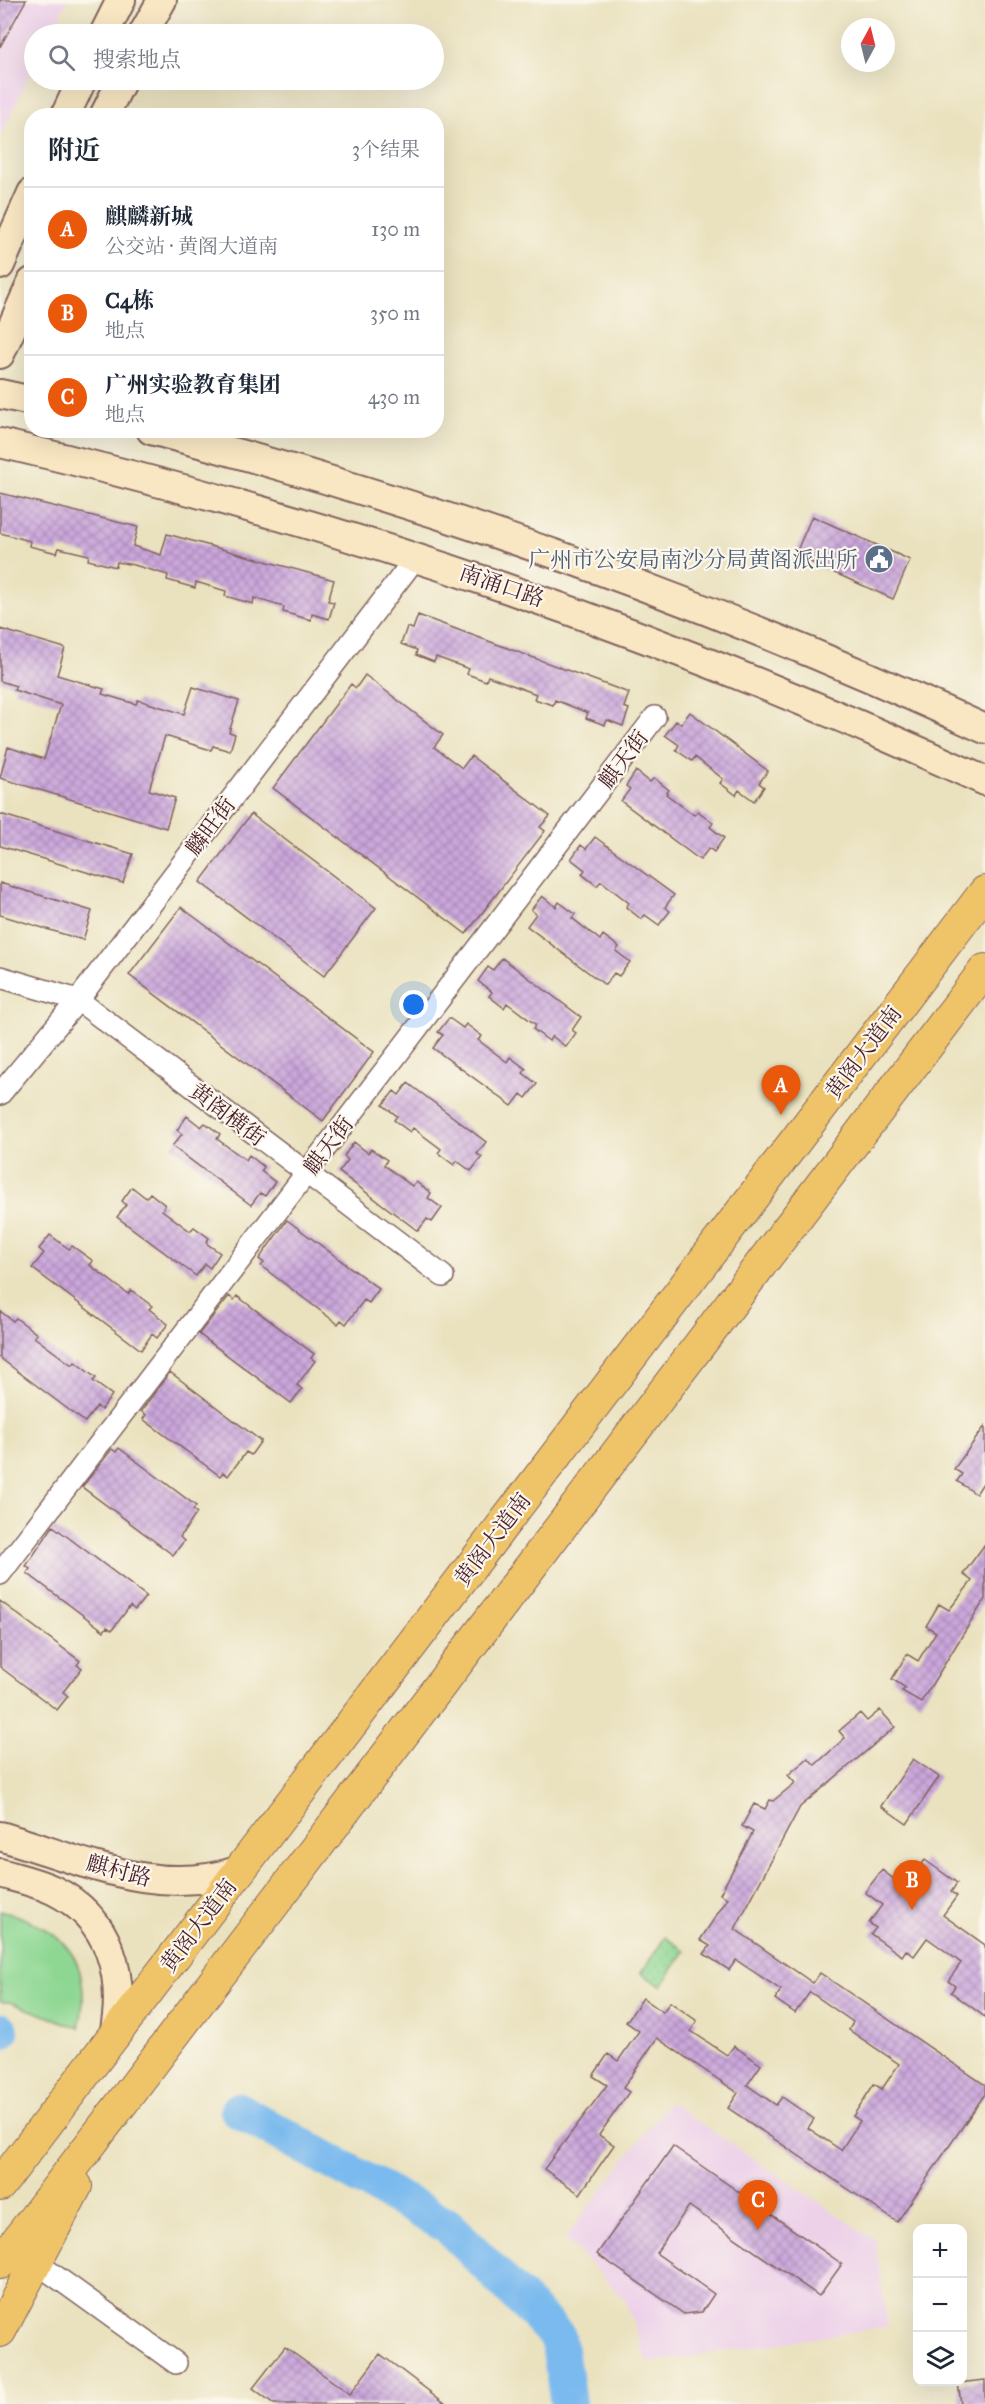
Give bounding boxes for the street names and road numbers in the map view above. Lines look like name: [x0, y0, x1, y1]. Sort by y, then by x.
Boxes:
street label: 南涌口路: [456, 558, 548, 613]
street label: 麒天街: [593, 725, 654, 794]
street label: 麟旺街: [180, 792, 241, 861]
street label: 黄阁大道南: [820, 1000, 907, 1104]
street label: 黄阁横街: [184, 1077, 271, 1152]
street label: 麒天街: [298, 1111, 359, 1180]
street label: 黄阁大道南: [449, 1487, 536, 1591]
street label: 麒村路: [83, 1849, 154, 1892]
street label: 黄阁大道南: [155, 1873, 242, 1977]

